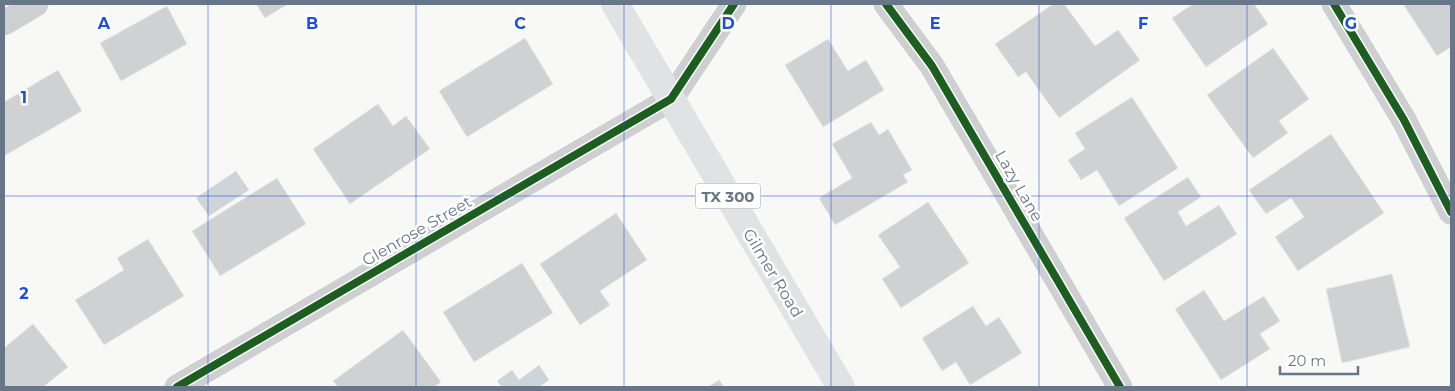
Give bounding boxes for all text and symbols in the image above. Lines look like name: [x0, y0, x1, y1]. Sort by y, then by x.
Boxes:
text: A: [97, 14, 111, 33]
text: B: [306, 14, 318, 33]
text: C: [514, 14, 526, 33]
text: D: [721, 14, 735, 33]
text: E: [930, 14, 940, 33]
text: F: [1138, 14, 1148, 33]
text: G: [1345, 14, 1357, 33]
text: 1: [21, 88, 27, 107]
street label: Lazy Lane: [991, 147, 1047, 225]
road number: TX 300: [696, 184, 760, 208]
street label: Glenrose Street: [359, 192, 476, 270]
street label: Gilmer Road: [739, 225, 807, 321]
text: 2: [19, 284, 29, 303]
scale bar: [1280, 344, 1358, 376]
text: 20 m: [1288, 351, 1326, 370]

